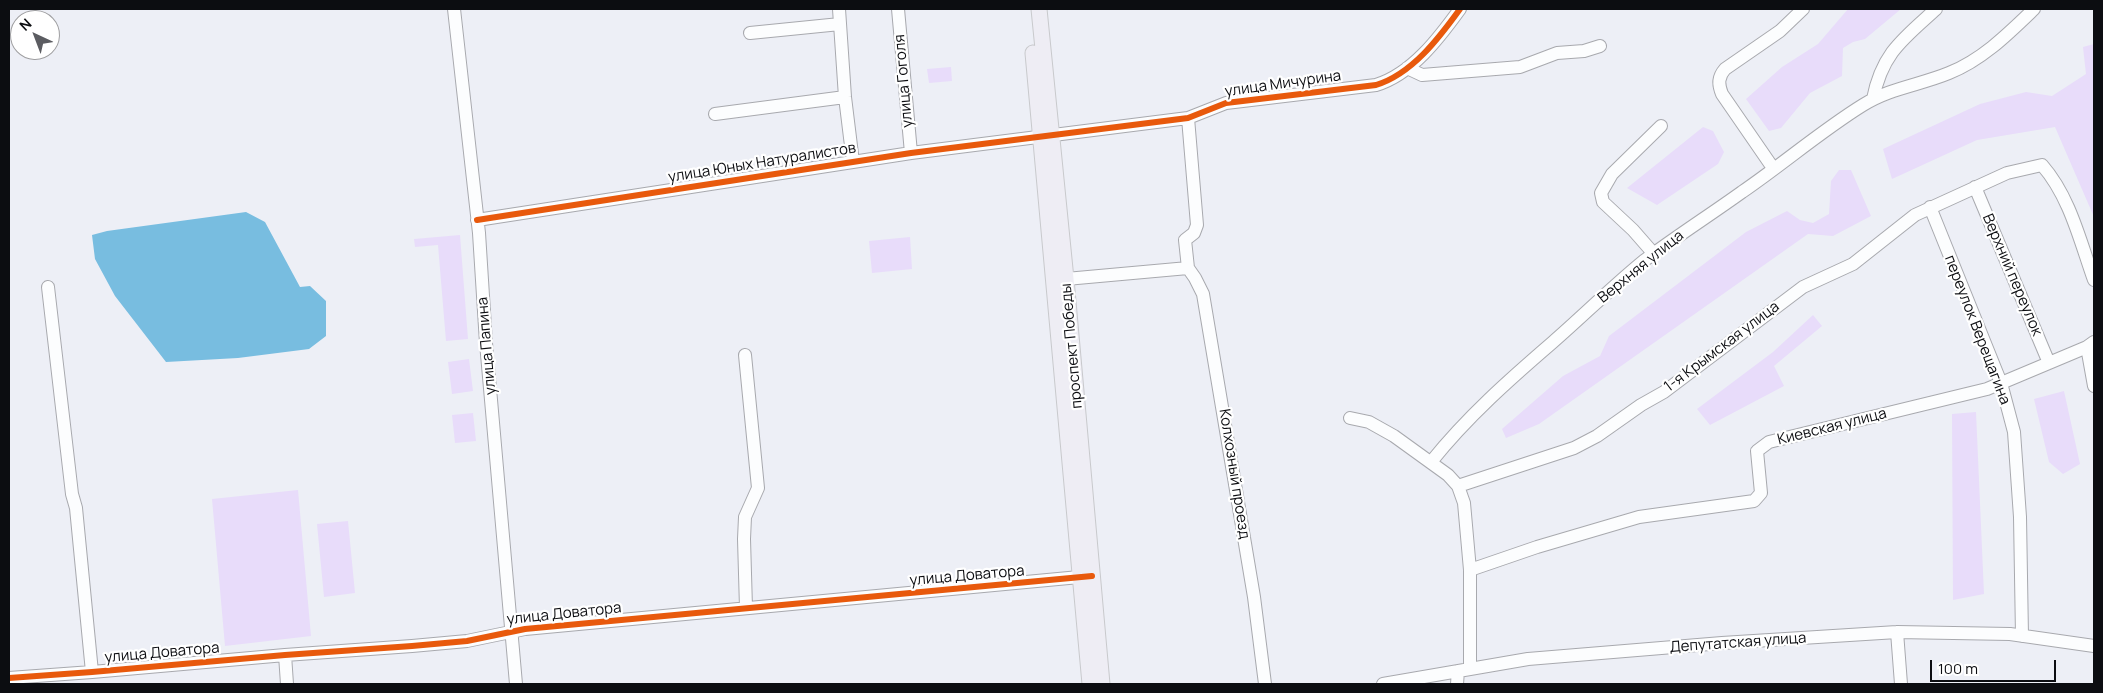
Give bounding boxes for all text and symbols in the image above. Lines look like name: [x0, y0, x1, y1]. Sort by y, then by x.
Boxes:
north arrow: [10, 10, 60, 60]
text: N: [15, 14, 35, 35]
street label: улица Гоголя: [891, 34, 917, 128]
street label: улица Мичурина: [1224, 67, 1342, 101]
street label: улица Юных Натуралистов: [667, 139, 857, 187]
street label: Верхний переулок: [1978, 211, 2046, 339]
street label: Верхняя улица: [1594, 227, 1688, 307]
street label: переулок Верещагина: [1940, 253, 2014, 407]
street label: проспект Победы: [1058, 283, 1086, 409]
street label: улица Папина: [474, 296, 500, 396]
street label: 1-я Крымская улица: [1661, 298, 1783, 396]
street label: Киевская улица: [1775, 405, 1889, 449]
street label: Колхозный проезд: [1215, 408, 1253, 540]
street label: улица Доватора: [909, 562, 1025, 590]
street label: улица Доватора: [506, 599, 622, 629]
street label: Депутатская улица: [1669, 629, 1807, 657]
street label: улица Доватора: [104, 639, 220, 667]
scale bar: [1933, 650, 2059, 682]
text: 100 m: [1938, 658, 1978, 679]

